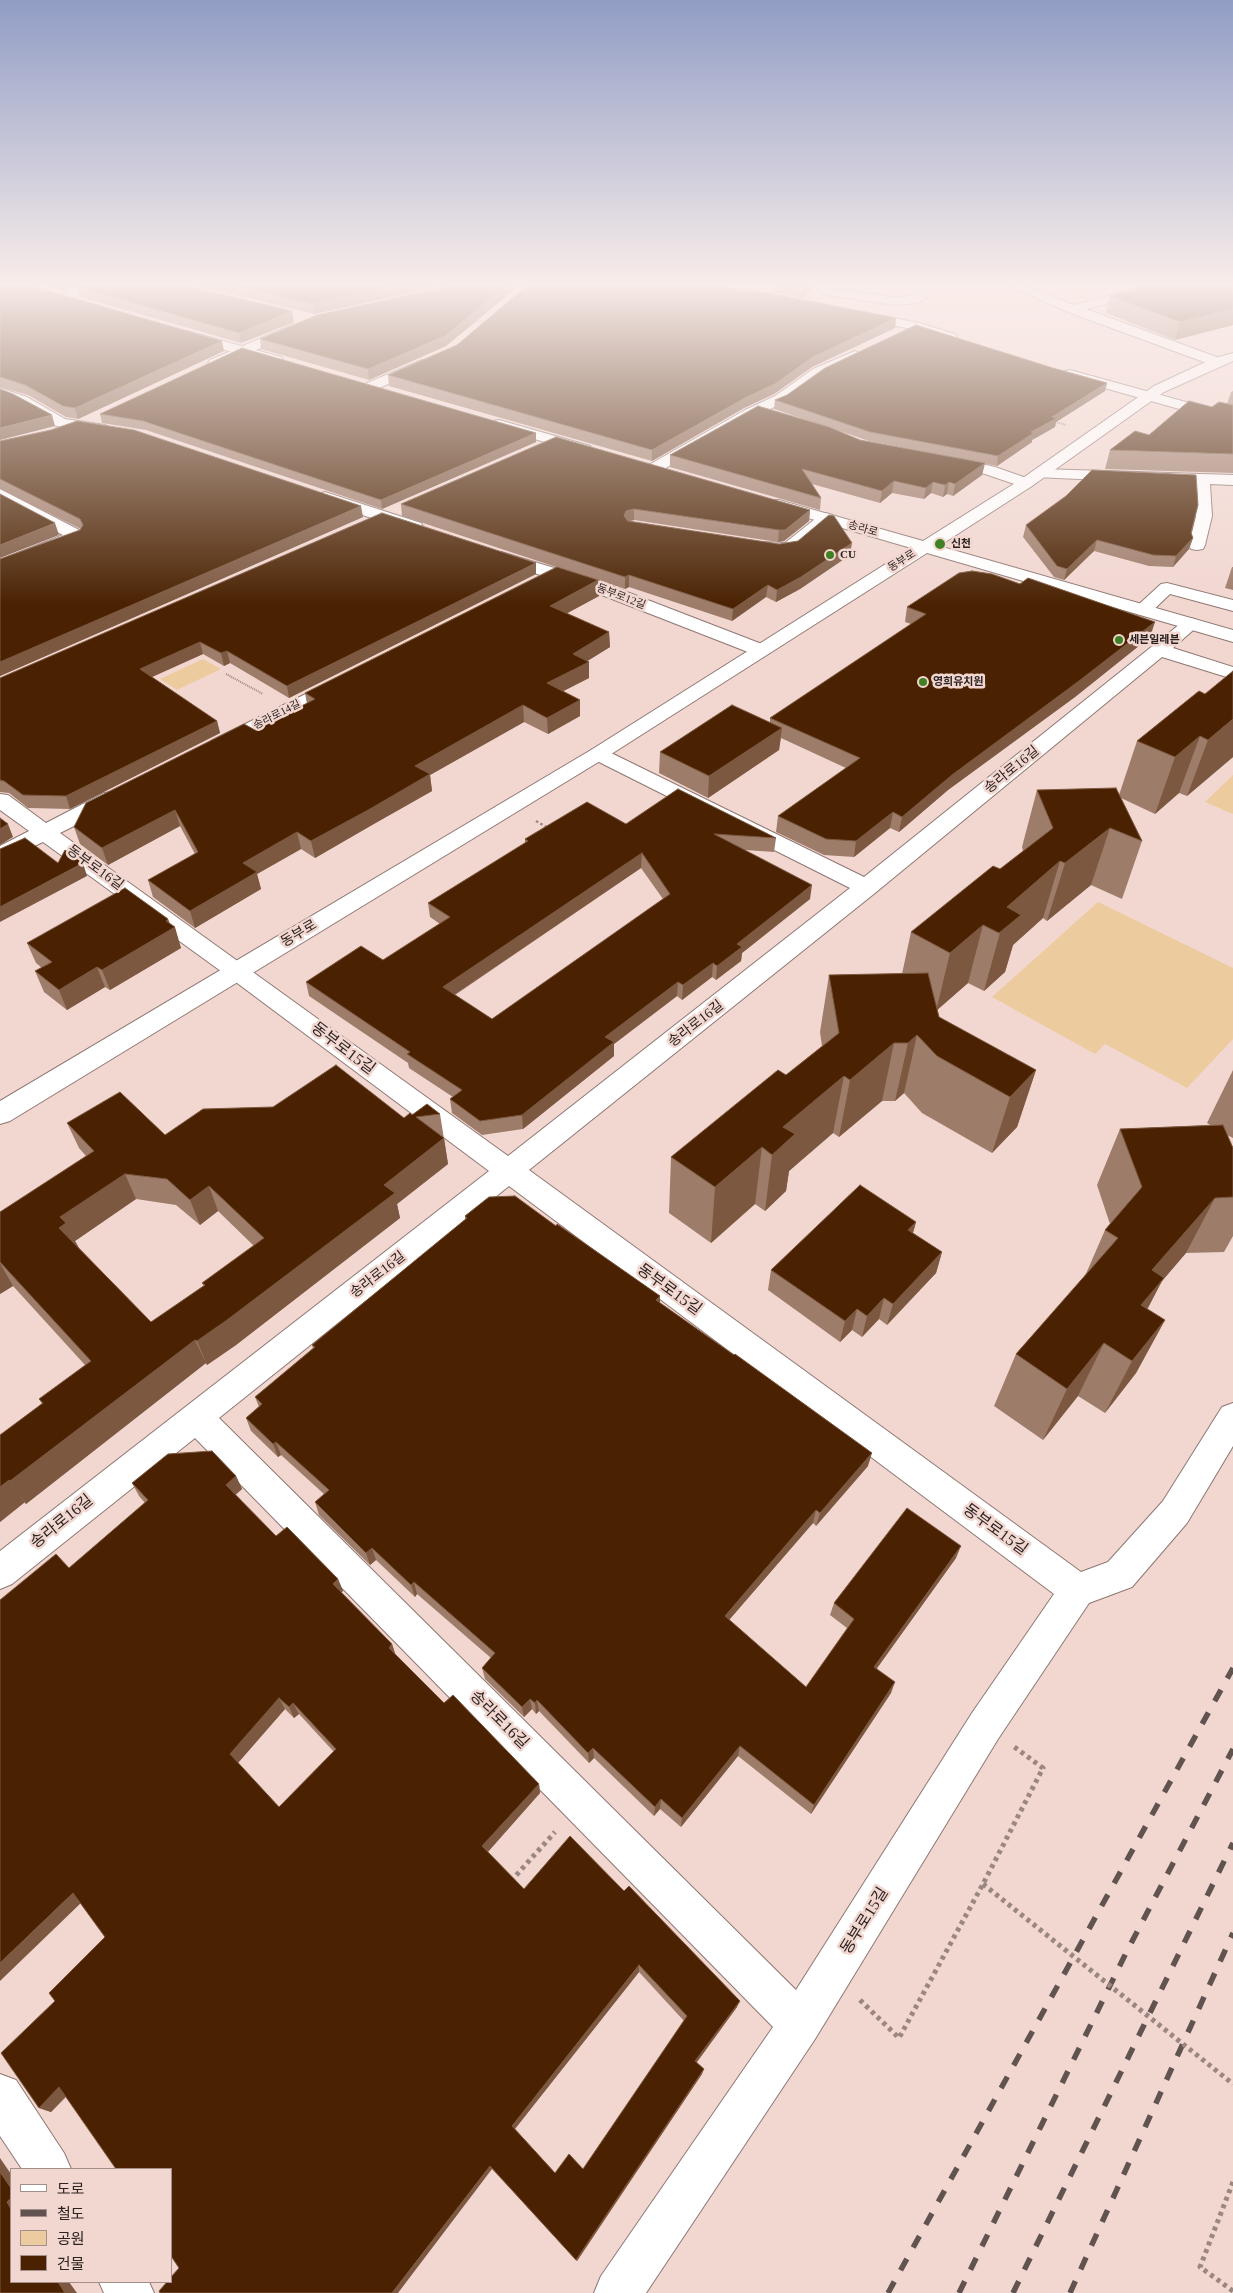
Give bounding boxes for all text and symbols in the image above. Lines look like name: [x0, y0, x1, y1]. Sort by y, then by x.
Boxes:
street label: 송라로: [847, 518, 879, 540]
marker: 신천: [933, 537, 947, 551]
place label: 신천: [951, 537, 971, 551]
street label: 동부로: [886, 547, 918, 575]
place label: CU: [840, 548, 856, 562]
marker: CU: [824, 549, 836, 561]
street label: 동부로12길: [595, 582, 647, 612]
place label: 세븐일레븐: [1129, 633, 1180, 647]
marker: 세븐일레븐: [1113, 634, 1125, 646]
place label: 영희유치원: [933, 675, 984, 689]
marker: 영희유치원: [917, 676, 929, 688]
street label: 송라로14길: [251, 697, 303, 733]
street label: 송라로16길: [981, 743, 1043, 797]
street label: 동부로16길: [64, 842, 126, 894]
street label: 동부로: [278, 917, 320, 951]
street label: 송라로16길: [665, 997, 727, 1051]
street label: 동부로15길: [307, 1019, 379, 1079]
street label: 송라로16길: [347, 1248, 409, 1302]
street label: 동부로15길: [633, 1260, 705, 1320]
street label: 송라로16길: [27, 1491, 97, 1553]
street label: 동부로15길: [959, 1500, 1031, 1560]
street label: 송라로16길: [466, 1687, 532, 1753]
street label: 동부로15길: [837, 1884, 893, 1958]
legend: [10, 2168, 172, 2283]
text: 도로: [57, 2181, 85, 2197]
text: 철도: [57, 2206, 85, 2222]
text: 공원: [57, 2231, 85, 2247]
text: 건물: [57, 2256, 85, 2272]

